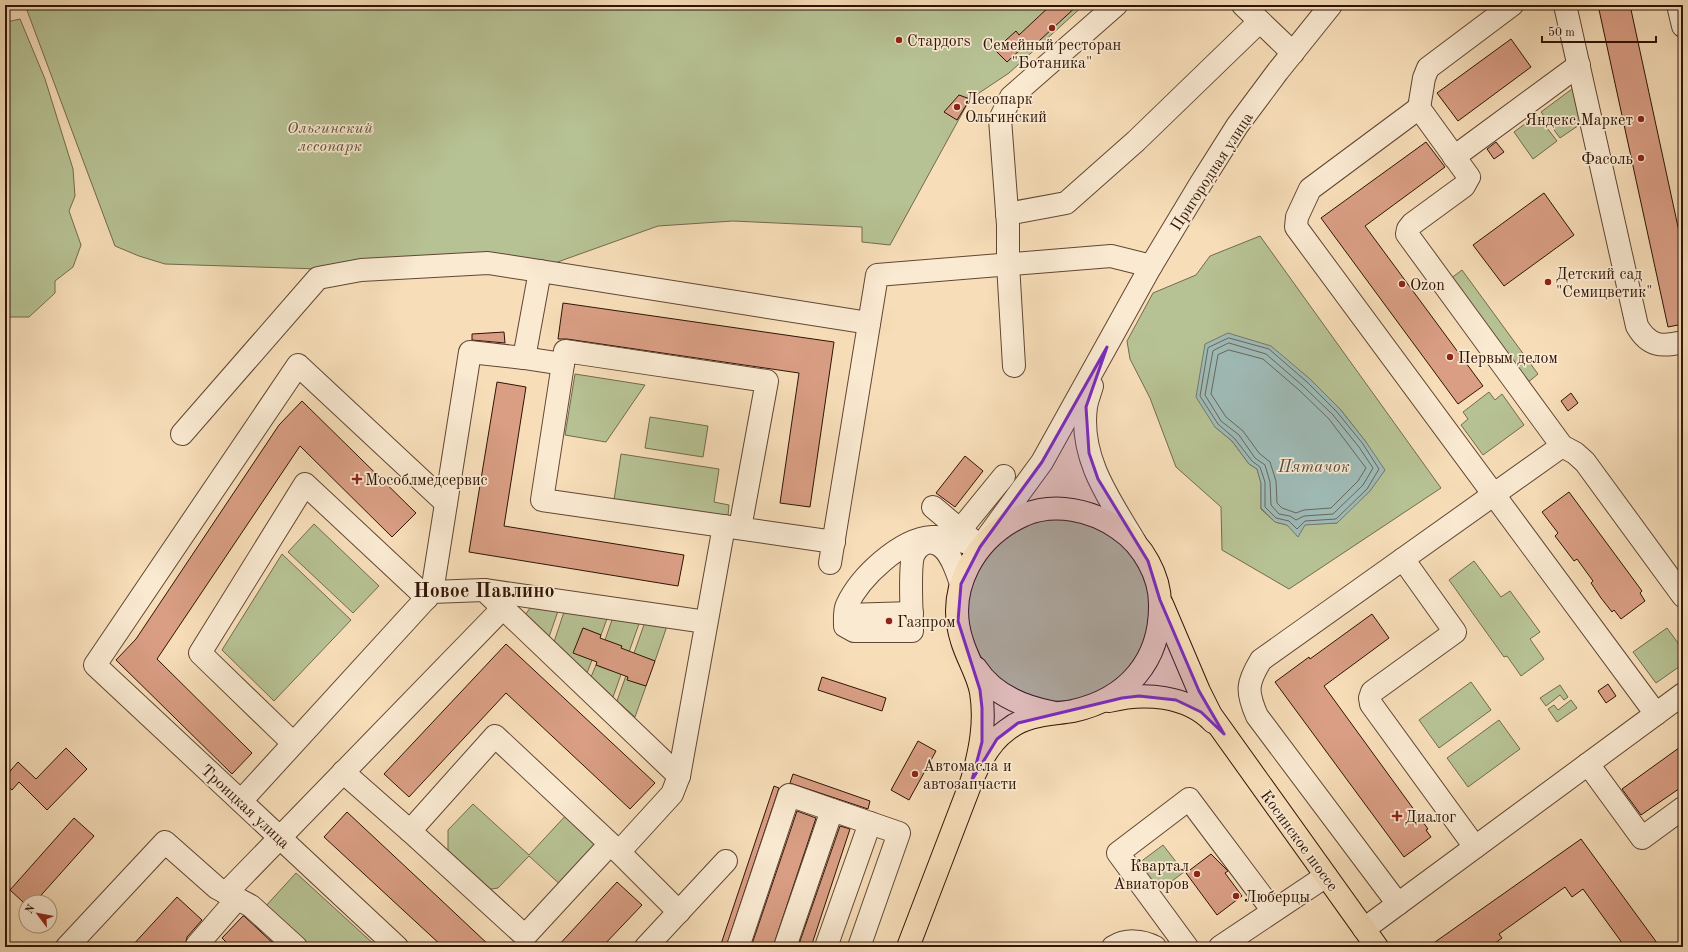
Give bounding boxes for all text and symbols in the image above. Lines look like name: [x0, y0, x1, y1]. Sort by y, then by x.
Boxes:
scale bar: [1542, 18, 1656, 44]
marker: Семейный ресторан "Ботаника": [1047, 23, 1057, 33]
text: 50 m: [1548, 26, 1575, 39]
place label: Стардогs: [907, 34, 971, 50]
marker: Стардогs: [894, 35, 904, 45]
place label: Семейный ресторан "Ботаника": [983, 38, 1122, 72]
place label: Лесопарк Ольгинский: [965, 92, 1047, 126]
marker: Лесопарк Ольгинский: [952, 102, 962, 112]
street label: Пригородная улица: [1168, 110, 1257, 234]
place label: Яндекс.Маркет: [1525, 113, 1633, 129]
marker: Яндекс.Маркет: [1636, 114, 1646, 124]
park label: Ольгинский лесопарк: [287, 121, 373, 155]
place label: Фасоль: [1581, 152, 1633, 168]
marker: Фасоль: [1636, 153, 1646, 163]
place label: Детский сад "Семицветик": [1556, 267, 1653, 301]
marker: Детский сад "Семицветик": [1543, 277, 1553, 287]
place label: Ozon: [1410, 278, 1445, 294]
marker: Ozon: [1397, 279, 1407, 289]
place label: Первым делом: [1458, 351, 1558, 367]
marker: Первым делом: [1445, 352, 1455, 362]
water label: Пятачок: [1277, 459, 1350, 476]
place label: Мособлмедсервис: [365, 473, 488, 489]
marker: Мособлмедсервис: [352, 474, 362, 484]
district label: Новое Павлино: [413, 582, 555, 602]
place label: Газпром: [897, 615, 956, 631]
marker: Газпром: [884, 616, 894, 626]
place label: Автомасла и автозапчасти: [923, 759, 1017, 793]
street label: Троицкая улица: [197, 762, 292, 852]
marker: Автомасла и автозапчасти: [910, 769, 920, 779]
street label: Косинское шоссе: [1257, 788, 1340, 894]
place label: Диалог: [1405, 810, 1456, 826]
marker: Диалог: [1392, 811, 1402, 821]
place label: Квартал Авиаторов: [1113, 859, 1189, 893]
marker: Квартал Авиаторов: [1192, 869, 1202, 879]
place label: Люберцы: [1244, 890, 1310, 906]
marker: Люберцы: [1231, 891, 1241, 901]
north arrow: [18, 894, 58, 934]
text: N: [24, 903, 38, 916]

